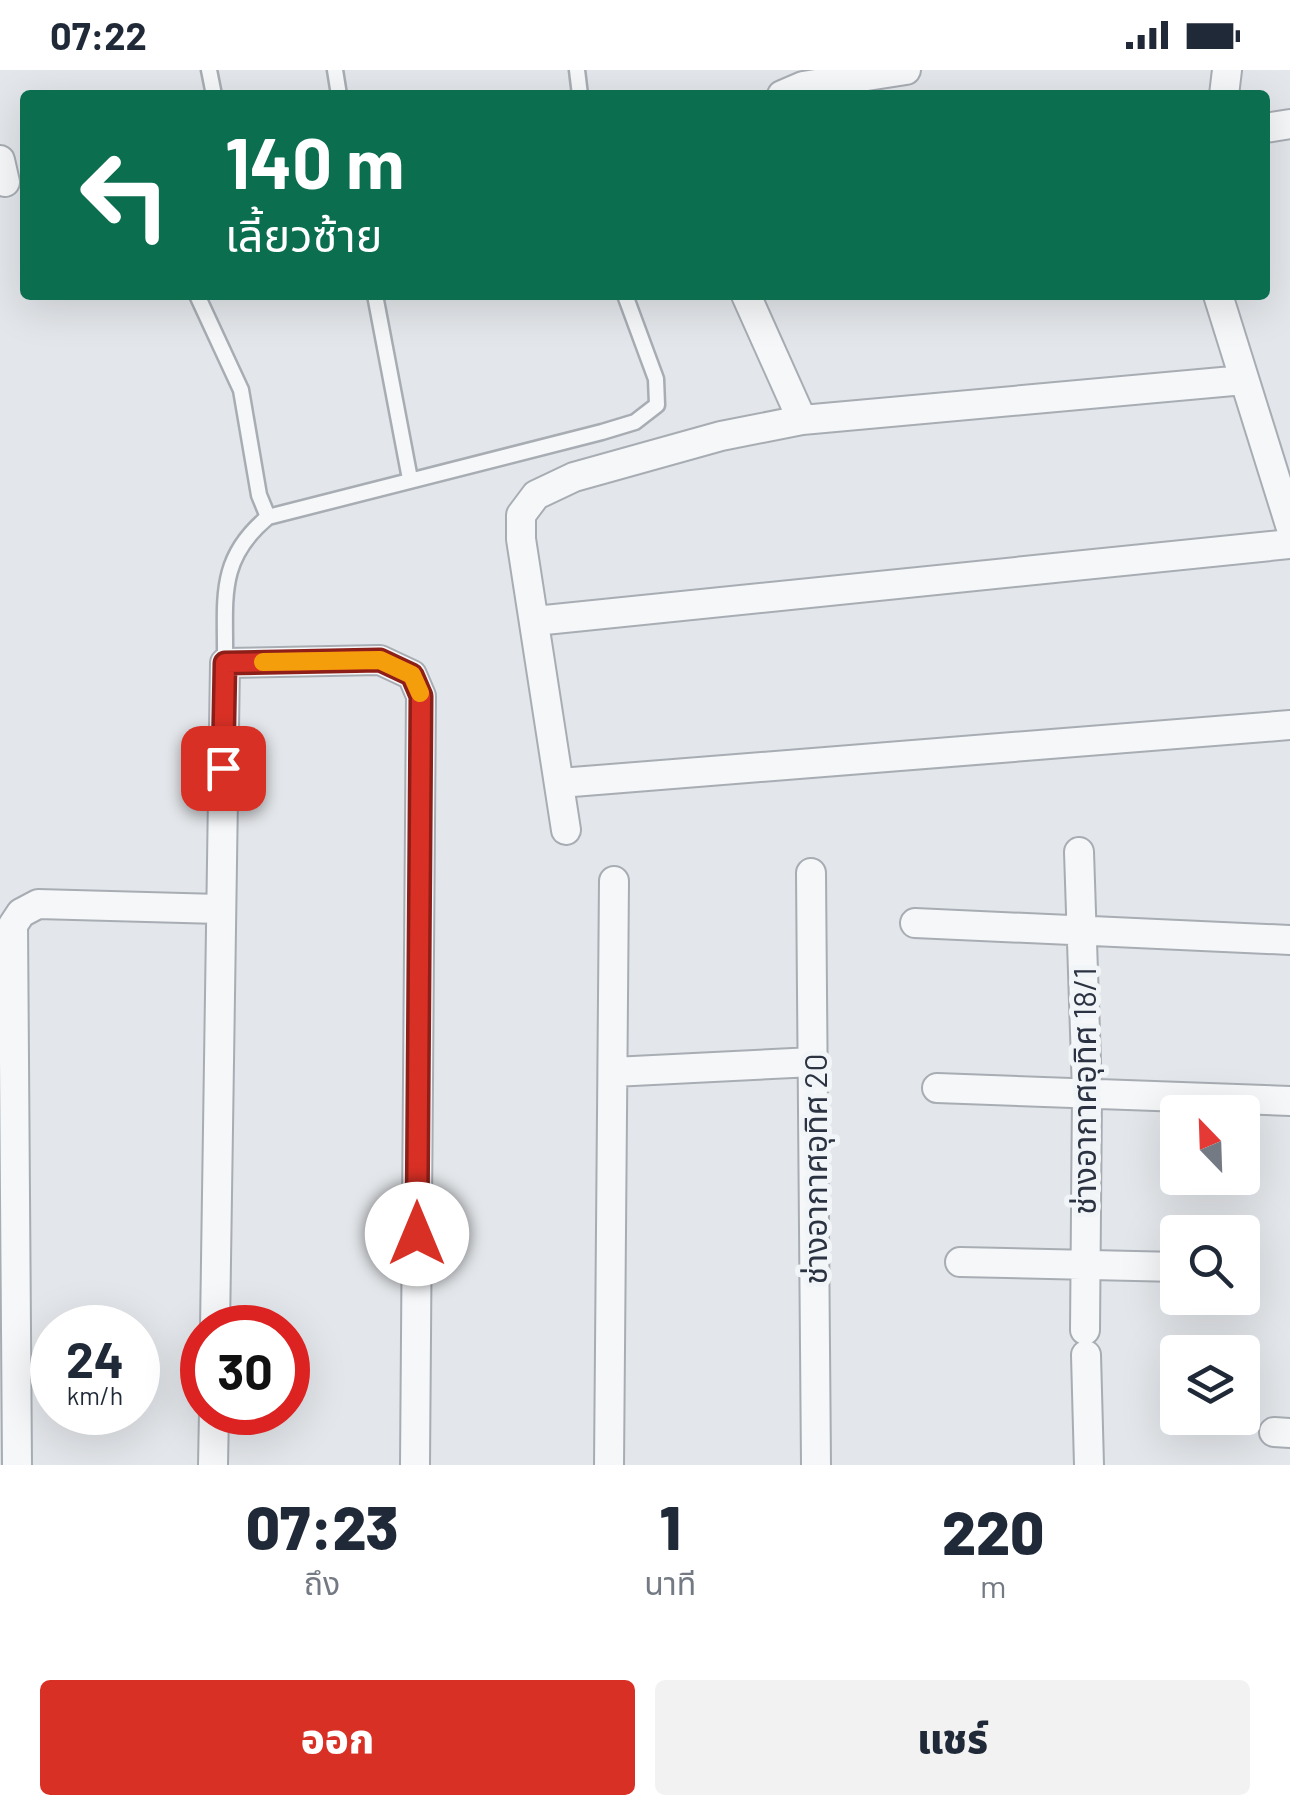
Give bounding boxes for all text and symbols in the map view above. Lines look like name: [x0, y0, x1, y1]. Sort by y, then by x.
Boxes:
text: 07:22: [50, 12, 147, 58]
text: 140 m: [225, 119, 404, 203]
icon: left: [60, 130, 190, 260]
text: เลี้ยวซ้าย: [225, 207, 382, 261]
pin: [181, 726, 266, 811]
icon: arrive: [196, 741, 251, 796]
street label: ช่างอากาศอุทิศ 18/1: [1064, 967, 1104, 1215]
street label: ช่างอากาศอุทิศ 20: [795, 1053, 835, 1285]
north arrow: [1160, 1095, 1260, 1195]
map controls: [1160, 1095, 1260, 1435]
position arrow: [365, 1182, 469, 1286]
button: search: [1160, 1215, 1260, 1315]
speed limit sign: 30: [180, 1305, 310, 1435]
text: 24: [66, 1328, 124, 1388]
button: layers: [1160, 1335, 1260, 1435]
text: km/h: [67, 1380, 123, 1410]
text: 07:23: [246, 1490, 398, 1562]
text: 1: [660, 1490, 681, 1562]
text: 220: [942, 1495, 1044, 1567]
text: ถึง: [304, 1563, 340, 1601]
text: นาที: [644, 1563, 696, 1601]
text: m: [980, 1566, 1006, 1604]
button: ออก: [40, 1680, 635, 1795]
button: แชร์: [655, 1680, 1250, 1795]

